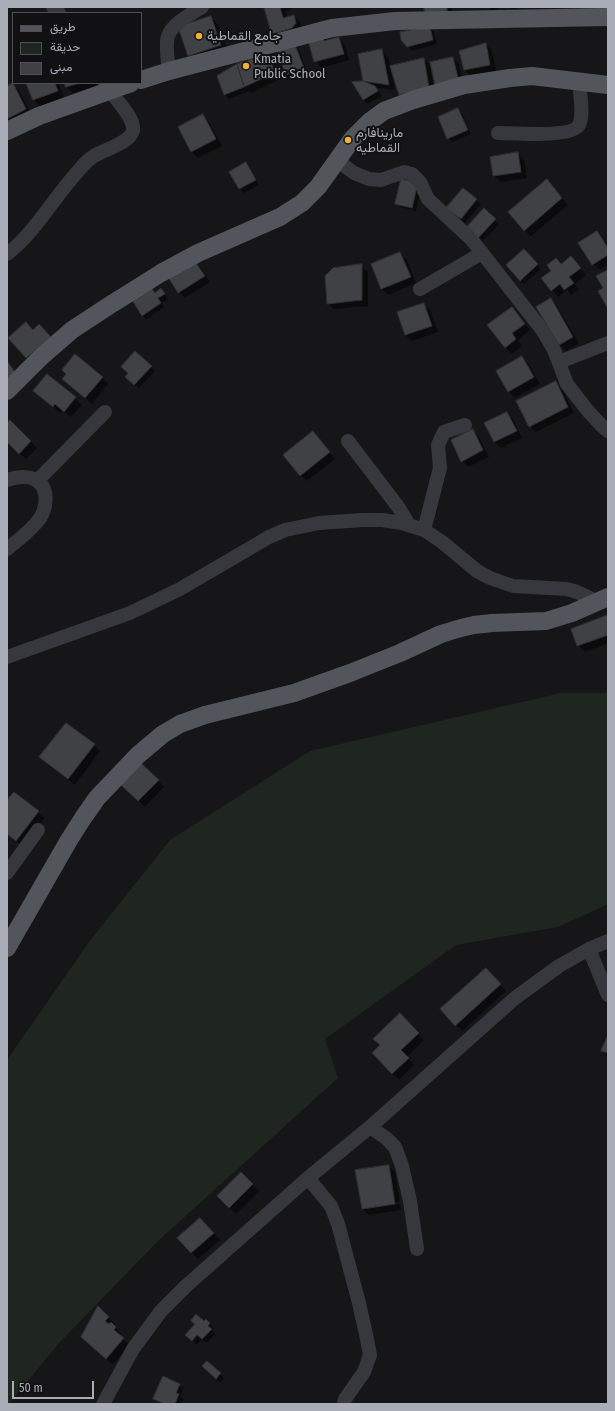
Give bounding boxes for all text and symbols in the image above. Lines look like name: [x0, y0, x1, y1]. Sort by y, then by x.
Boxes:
legend: [12, 12, 142, 84]
text: طريق: [50, 20, 75, 34]
place label: جامع القماطية: [207, 28, 281, 44]
marker: جامع القماطية: [194, 31, 204, 41]
text: حديقة: [50, 40, 80, 54]
place label: Kmatia Public School: [254, 51, 325, 82]
text: مبنى: [50, 60, 72, 74]
marker: Kmatia Public School: [241, 61, 251, 71]
place label: مارينافارم القماطيه: [356, 125, 403, 156]
marker: مارينافارم القماطيه: [343, 135, 353, 145]
scale bar: [14, 1373, 96, 1399]
text: 50 m: [19, 1381, 43, 1395]

